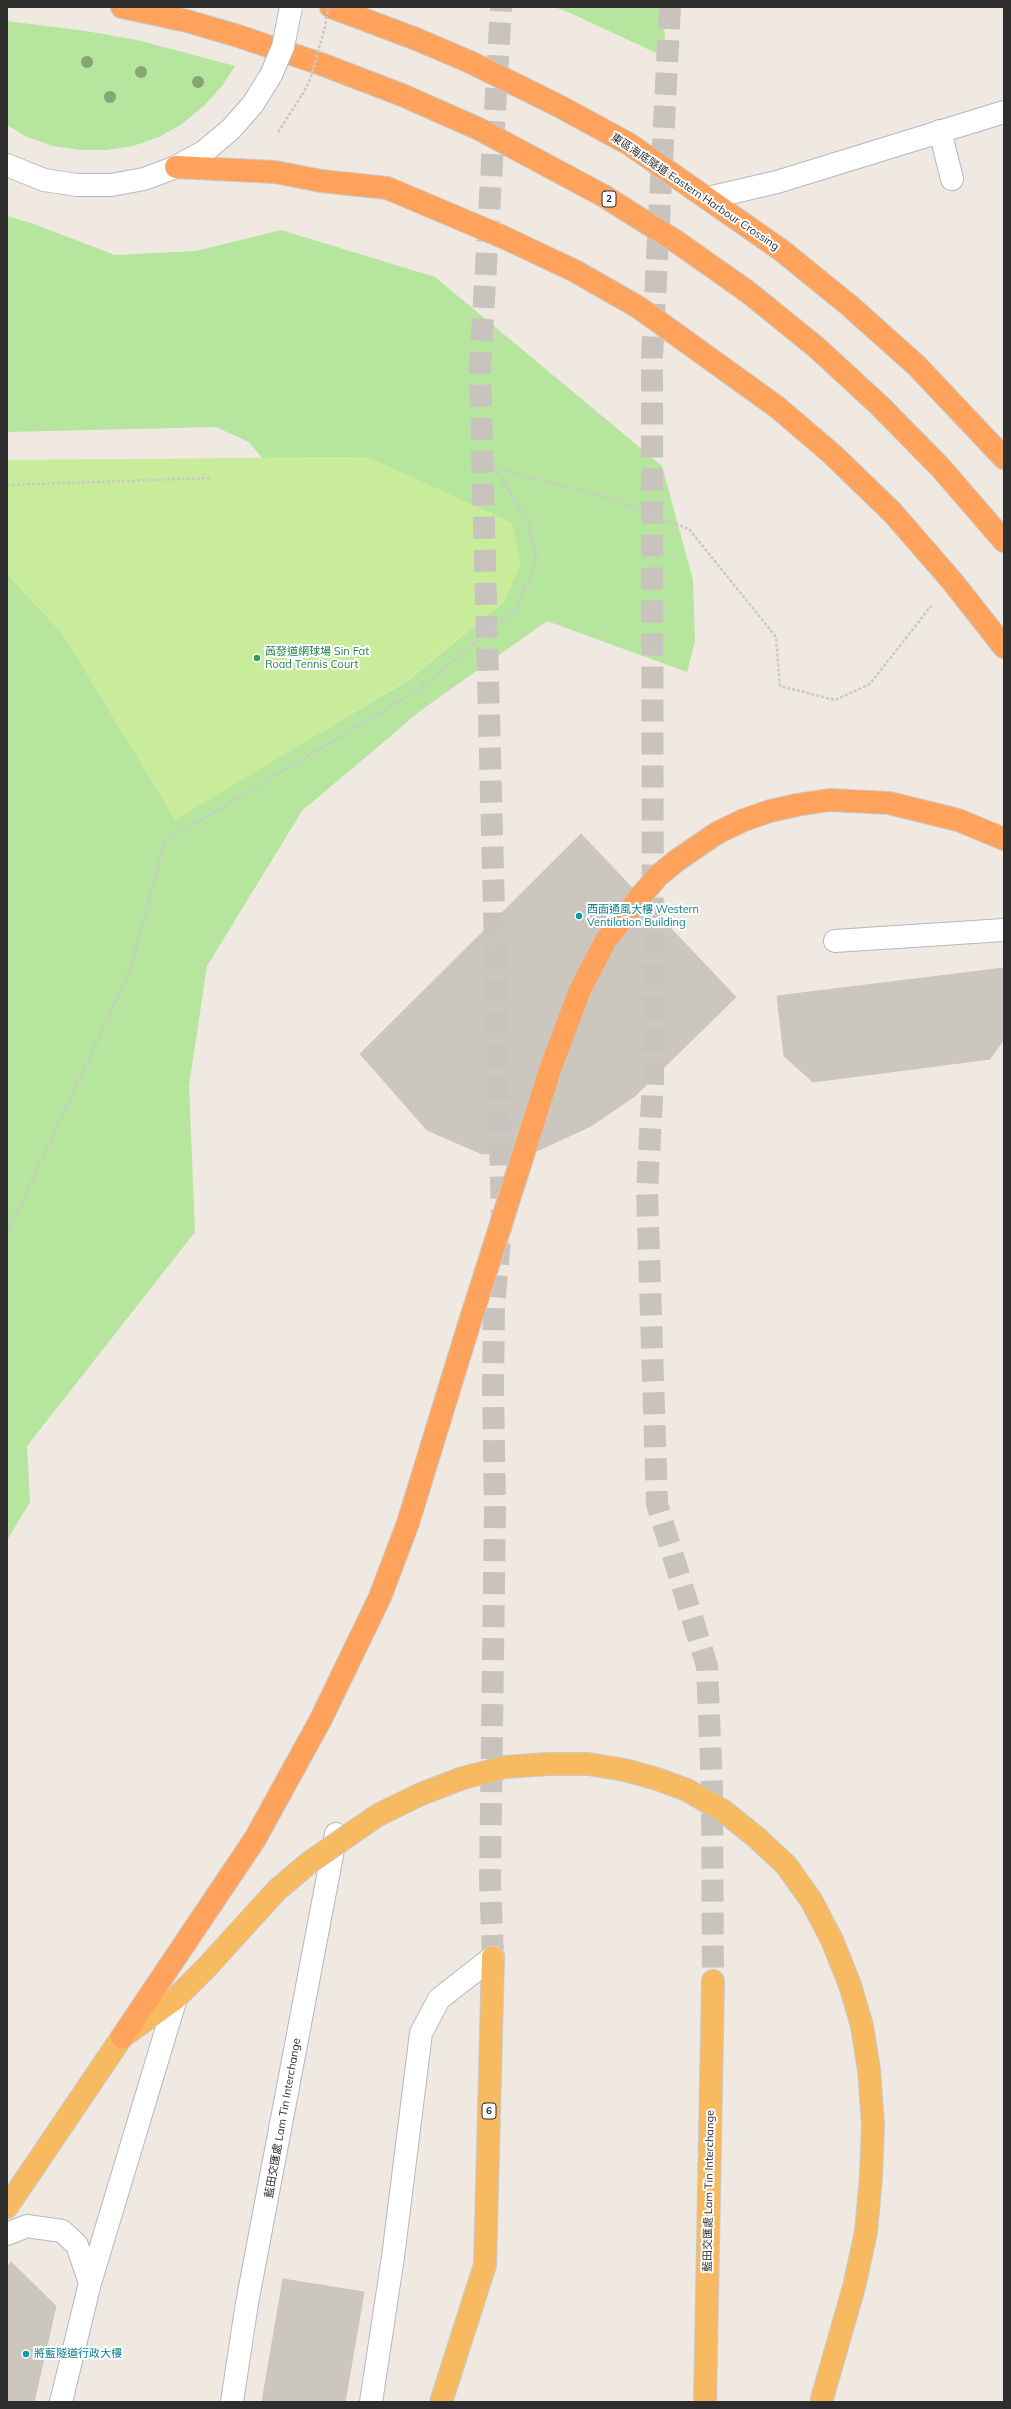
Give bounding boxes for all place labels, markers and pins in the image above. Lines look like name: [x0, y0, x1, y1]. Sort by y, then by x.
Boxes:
place label: 茜發道網球場 Sin Fat Road Tennis Court: [265, 645, 369, 671]
marker: 茜發道網球場 Sin Fat Road Tennis Court: [252, 653, 262, 663]
place label: 西面通風大樓 Western Ventilation Building: [587, 903, 699, 929]
marker: 西面通風大樓 Western Ventilation Building: [574, 911, 584, 921]
place label: 將藍隧道行政大樓: [34, 2347, 122, 2361]
marker: 將藍隧道行政大樓: [21, 2349, 31, 2359]

